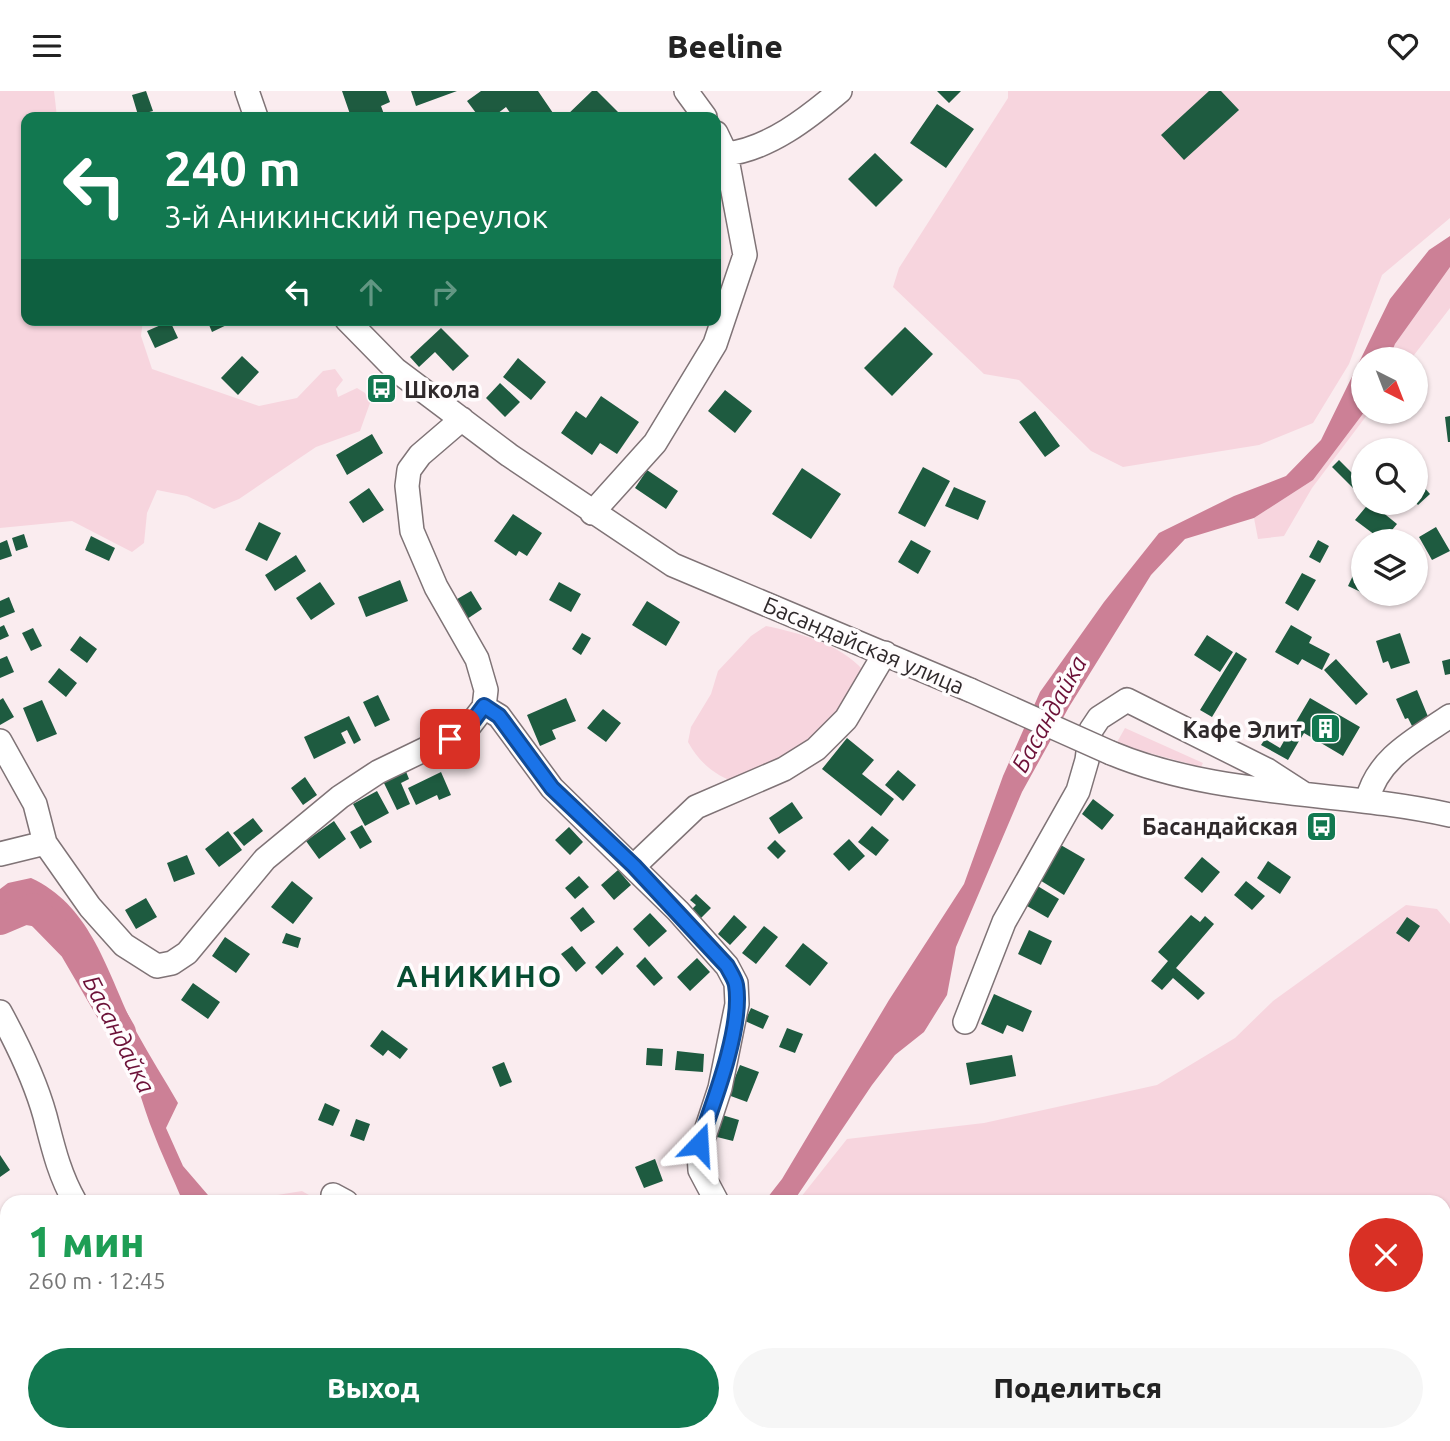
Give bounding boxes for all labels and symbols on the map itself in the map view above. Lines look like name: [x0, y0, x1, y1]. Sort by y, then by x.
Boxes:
north arrow: [1351, 347, 1428, 423]
bus stop icon: Школа: [364, 372, 398, 406]
place label: Школа: [404, 377, 480, 402]
street label: Басандайская улица: [760, 591, 968, 699]
water label: Басандайка: [1006, 651, 1092, 777]
pin: [420, 709, 480, 769]
building icon: Кафе Элит: [1308, 712, 1342, 746]
place label: Кафе Элит: [1183, 717, 1302, 742]
bus stop icon: Басандайская: [1304, 809, 1338, 843]
place label: Басандайская: [1142, 814, 1298, 839]
district label: АНИКИНО: [397, 959, 563, 993]
water label: Басандайка: [78, 971, 160, 1097]
position arrow: [662, 1107, 736, 1181]

